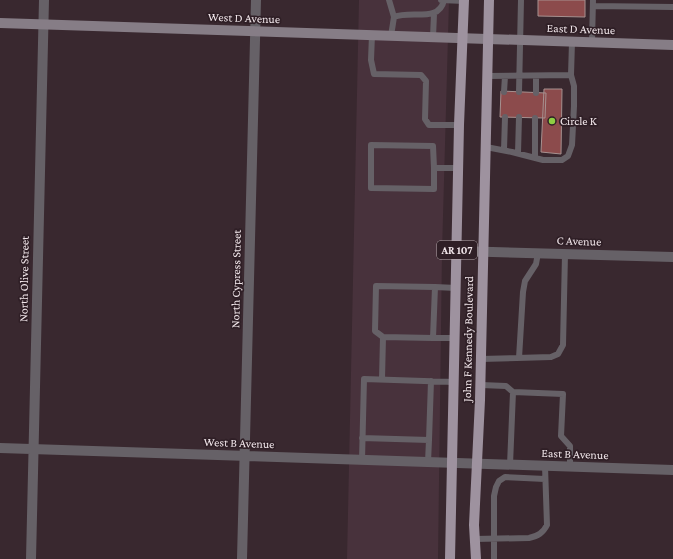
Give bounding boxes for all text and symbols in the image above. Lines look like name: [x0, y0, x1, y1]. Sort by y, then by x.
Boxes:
street label: West D Avenue: [208, 10, 280, 26]
street label: East D Avenue: [546, 21, 616, 37]
place label: Circle K: [560, 114, 597, 128]
marker: Circle K: [547, 116, 557, 126]
street label: North Cypress Street: [228, 229, 244, 328]
street label: C Avenue: [556, 233, 602, 249]
street label: North Olive Street: [16, 235, 32, 322]
road number: AR 107: [437, 241, 477, 259]
street label: John F Kennedy Boulevard: [460, 275, 476, 403]
street label: West B Avenue: [203, 435, 275, 451]
street label: East B Avenue: [541, 446, 609, 462]

